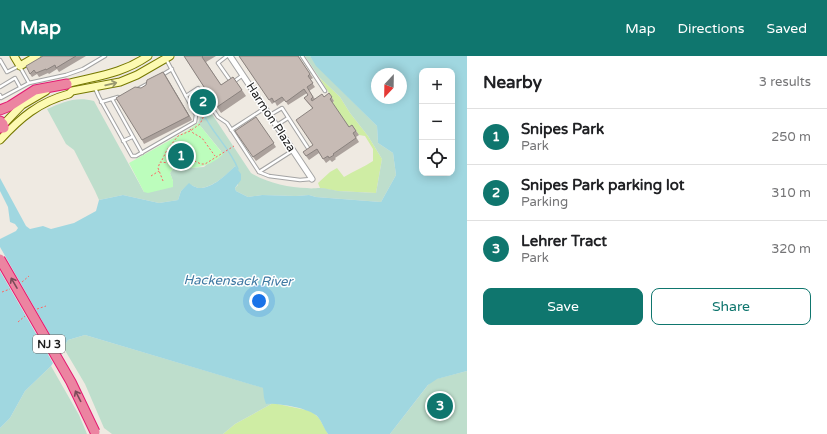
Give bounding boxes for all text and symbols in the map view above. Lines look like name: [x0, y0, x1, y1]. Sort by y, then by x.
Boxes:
text: Map: [20, 17, 61, 39]
text: Map: [625, 20, 656, 37]
text: Directions: [678, 20, 745, 37]
text: Saved: [767, 20, 807, 37]
north arrow: [371, 68, 407, 104]
map controls: [419, 68, 455, 176]
button: +: [419, 68, 455, 104]
text: Nearby: [483, 72, 542, 93]
text: 3 results: [759, 74, 811, 90]
one-way arrow: [104, 80, 117, 88]
street label: Harmon Plaza: [243, 80, 299, 154]
pin: 2: [190, 87, 216, 117]
button: −: [419, 104, 455, 140]
text: Snipes Park: [521, 120, 604, 138]
text: 1: [492, 129, 500, 145]
text: 250 m: [771, 129, 811, 145]
text: Park: [521, 138, 549, 154]
button: locate: [419, 140, 455, 176]
pin: 1: [168, 141, 194, 171]
text: Snipes Park parking lot: [521, 176, 685, 194]
text: 2: [492, 185, 500, 201]
text: 310 m: [771, 185, 811, 201]
text: Parking: [521, 194, 568, 210]
text: Lehrer Tract: [521, 232, 607, 250]
text: 3: [492, 241, 500, 257]
text: 320 m: [771, 241, 811, 257]
text: Park: [521, 250, 549, 266]
water label: Hackensack River: [183, 272, 295, 290]
one-way arrow: [10, 277, 18, 289]
button: Save: [483, 288, 643, 325]
button: Share: [651, 288, 811, 325]
your location: [249, 291, 269, 311]
road number: NJ 3: [33, 335, 65, 353]
one-way arrow: [74, 390, 82, 402]
pin: 3: [427, 391, 453, 421]

